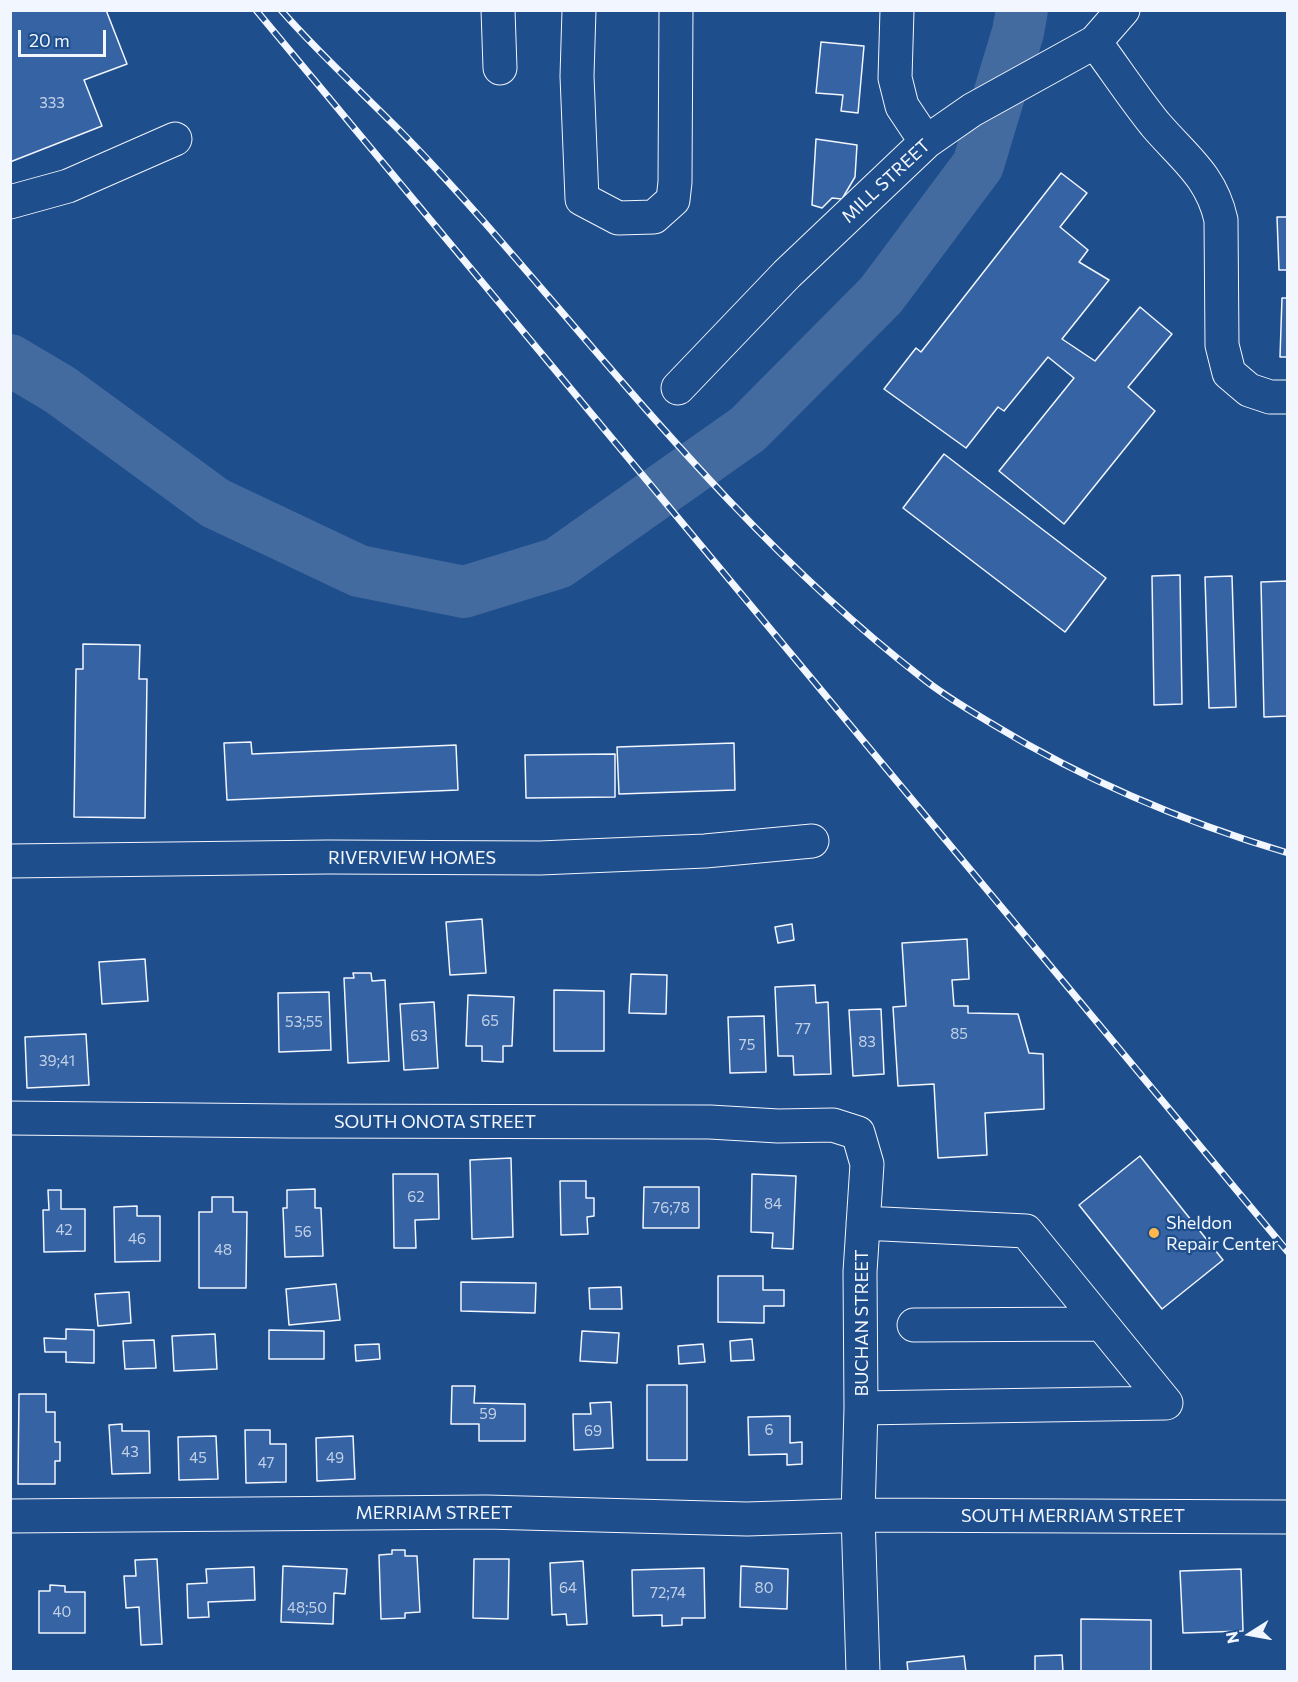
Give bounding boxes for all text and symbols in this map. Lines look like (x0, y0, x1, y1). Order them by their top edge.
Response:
scale bar (21, 18, 110, 56)
text: 20 m (29, 29, 70, 51)
house number: 333 (39, 94, 65, 112)
street label: MILL STREET (837, 135, 935, 227)
street label: RIVERVIEW HOMES (328, 847, 496, 869)
house number: 65 (481, 1012, 499, 1030)
house number: 53;55 (285, 1013, 323, 1031)
house number: 77 (795, 1020, 811, 1038)
house number: 85 (950, 1025, 968, 1043)
house number: 63 (410, 1027, 428, 1045)
house number: 83 (858, 1033, 876, 1051)
house number: 75 (739, 1036, 755, 1054)
house number: 39;41 (39, 1052, 75, 1070)
street label: SOUTH ONOTA STREET (334, 1111, 536, 1133)
house number: 62 (407, 1188, 425, 1206)
house number: 84 (764, 1195, 782, 1213)
house number: 76;78 (652, 1199, 690, 1217)
place label: Sheldon Repair Center (1166, 1212, 1278, 1254)
house number: 42 (55, 1221, 73, 1239)
house number: 56 (294, 1223, 312, 1241)
marker: Sheldon Repair Center (1147, 1226, 1161, 1240)
house number: 46 (128, 1230, 146, 1248)
house number: 48 (214, 1241, 232, 1259)
street label: BUCHAN STREET (851, 1250, 873, 1396)
house number: 59 (479, 1405, 497, 1423)
house number: 6 (764, 1421, 774, 1439)
house number: 69 (584, 1422, 602, 1440)
house number: 43 (121, 1443, 139, 1461)
house number: 45 (189, 1449, 207, 1467)
house number: 49 (326, 1449, 344, 1467)
house number: 47 (258, 1454, 274, 1472)
street label: MERRIAM STREET (355, 1502, 513, 1524)
street label: SOUTH MERRIAM STREET (961, 1505, 1185, 1527)
house number: 64 (559, 1579, 577, 1597)
house number: 80 (755, 1579, 773, 1597)
house number: 72;74 (650, 1584, 686, 1602)
house number: 48;50 (287, 1599, 327, 1617)
house number: 40 (53, 1603, 71, 1621)
north arrow (1220, 1604, 1280, 1664)
text: N (1221, 1630, 1242, 1645)

